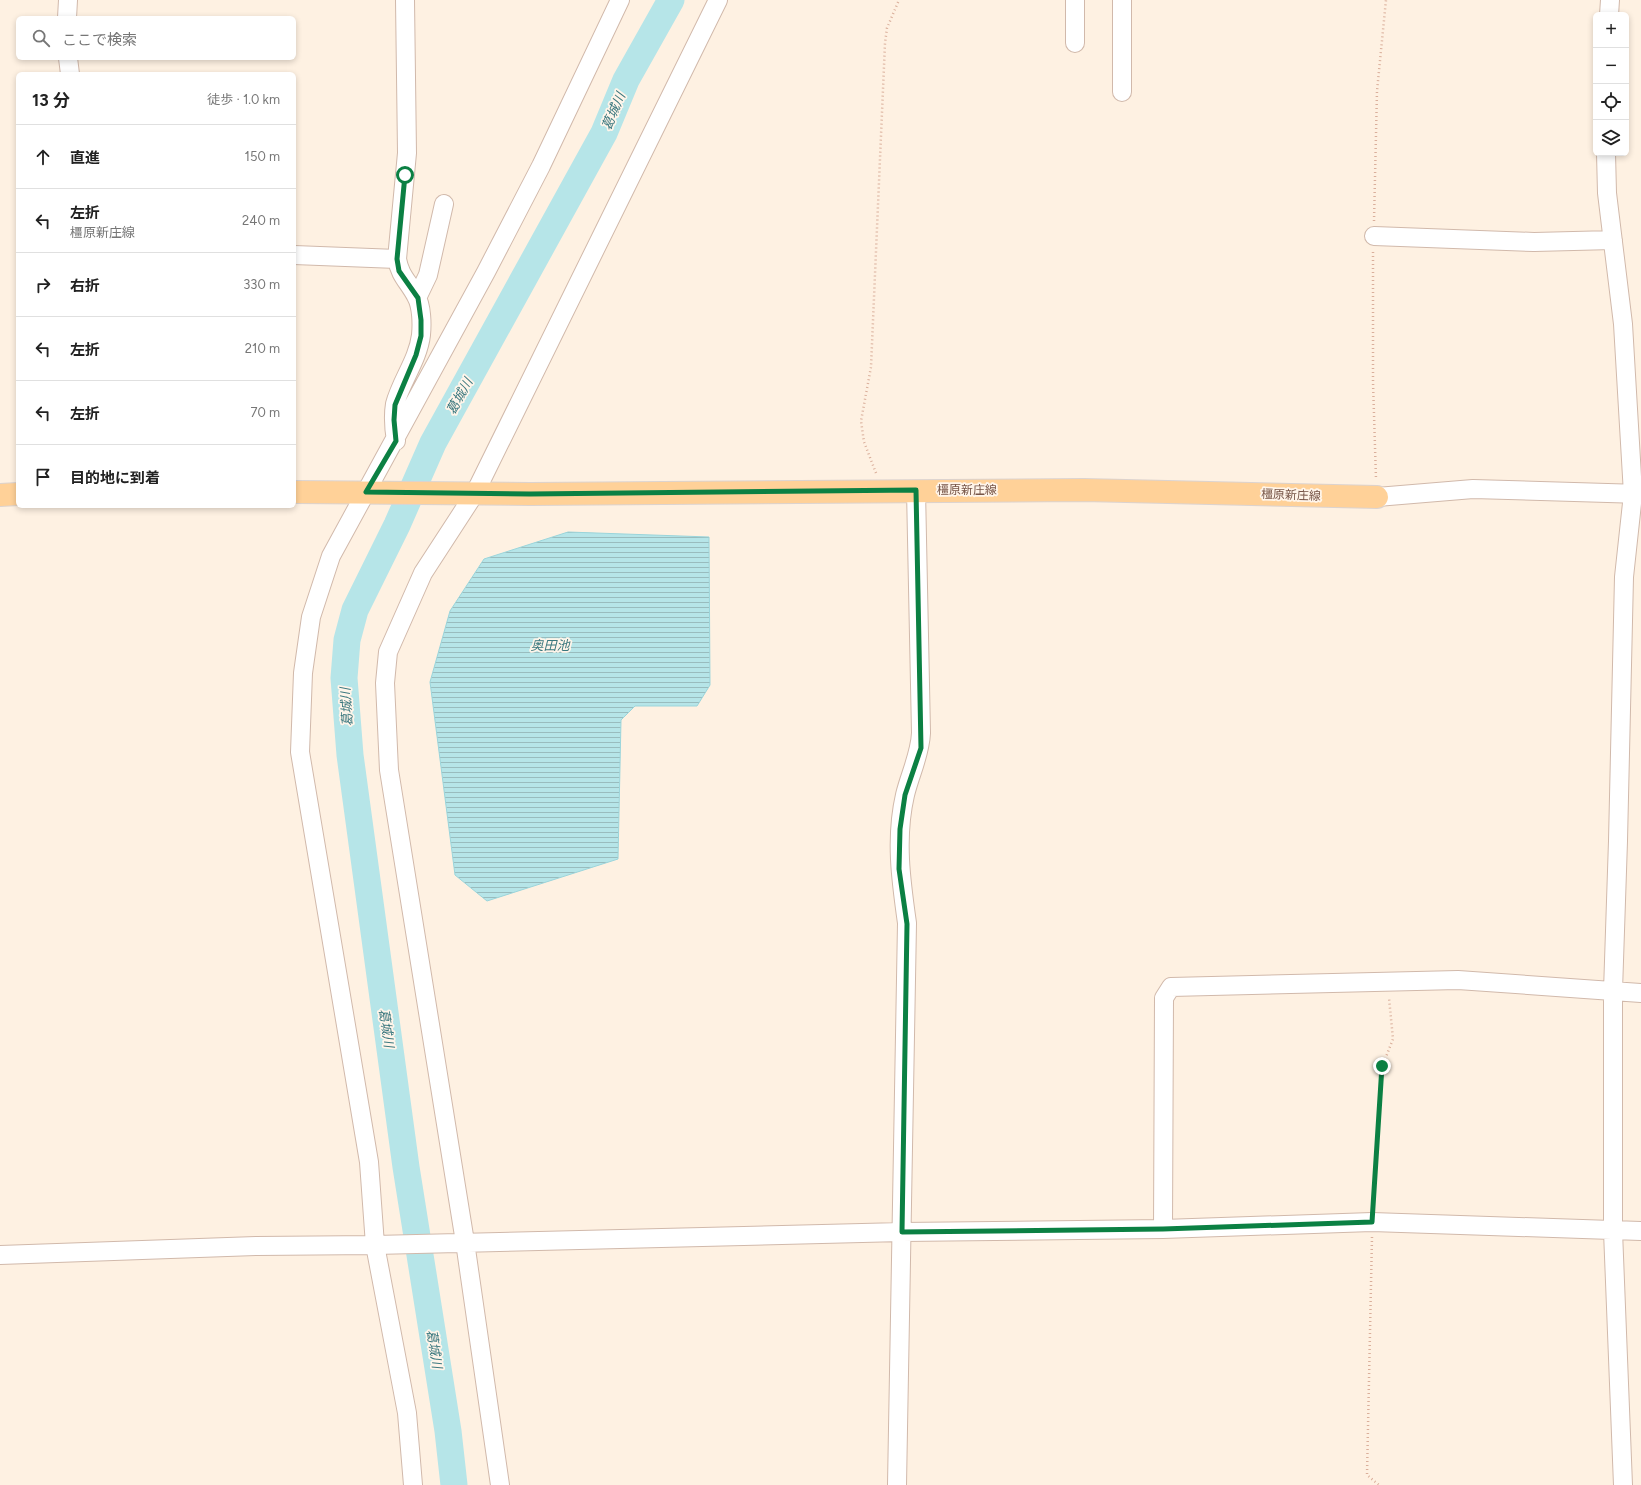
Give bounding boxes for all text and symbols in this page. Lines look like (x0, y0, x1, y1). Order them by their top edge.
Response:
map controls (1593, 12, 1629, 156)
button: + (1593, 12, 1629, 48)
search box (16, 16, 296, 60)
icon: search (30, 27, 52, 49)
text: ここで検索 (62, 31, 137, 49)
button: − (1593, 48, 1629, 84)
button: locate (1593, 84, 1629, 120)
water label: 葛城川 (599, 88, 629, 132)
text: 13 分 (32, 90, 70, 110)
text: 徒歩 · 1.0 km (207, 92, 280, 107)
button: layers (1593, 120, 1629, 156)
icon: ahead (32, 146, 54, 168)
text: 直進 (70, 149, 100, 167)
text: 150 m (245, 149, 280, 164)
route start (396, 166, 414, 184)
text: 左折 (70, 204, 100, 222)
icon: left (32, 210, 54, 232)
text: 240 m (242, 213, 280, 228)
text: 橿原新庄線 (70, 225, 135, 240)
icon: right (32, 274, 54, 296)
text: 右折 (70, 277, 100, 295)
text: 330 m (243, 277, 280, 292)
icon: left (32, 338, 54, 360)
text: 左折 (70, 341, 100, 359)
text: 210 m (245, 341, 280, 356)
water label: 葛城川 (443, 374, 476, 417)
icon: left (32, 402, 54, 424)
text: 左折 (70, 405, 100, 423)
text: 70 m (250, 405, 280, 420)
icon: arrive (32, 466, 54, 488)
text: 目的地に到着 (70, 469, 160, 487)
street label: 橿原新庄線 (937, 483, 997, 497)
street label: 橿原新庄線 (1261, 487, 1321, 503)
water label: 奥田池 (530, 638, 571, 653)
water label: 葛城川 (338, 685, 355, 727)
water label: 葛城川 (376, 1008, 397, 1050)
route end (1373, 1057, 1391, 1075)
water label: 葛城川 (424, 1329, 445, 1371)

